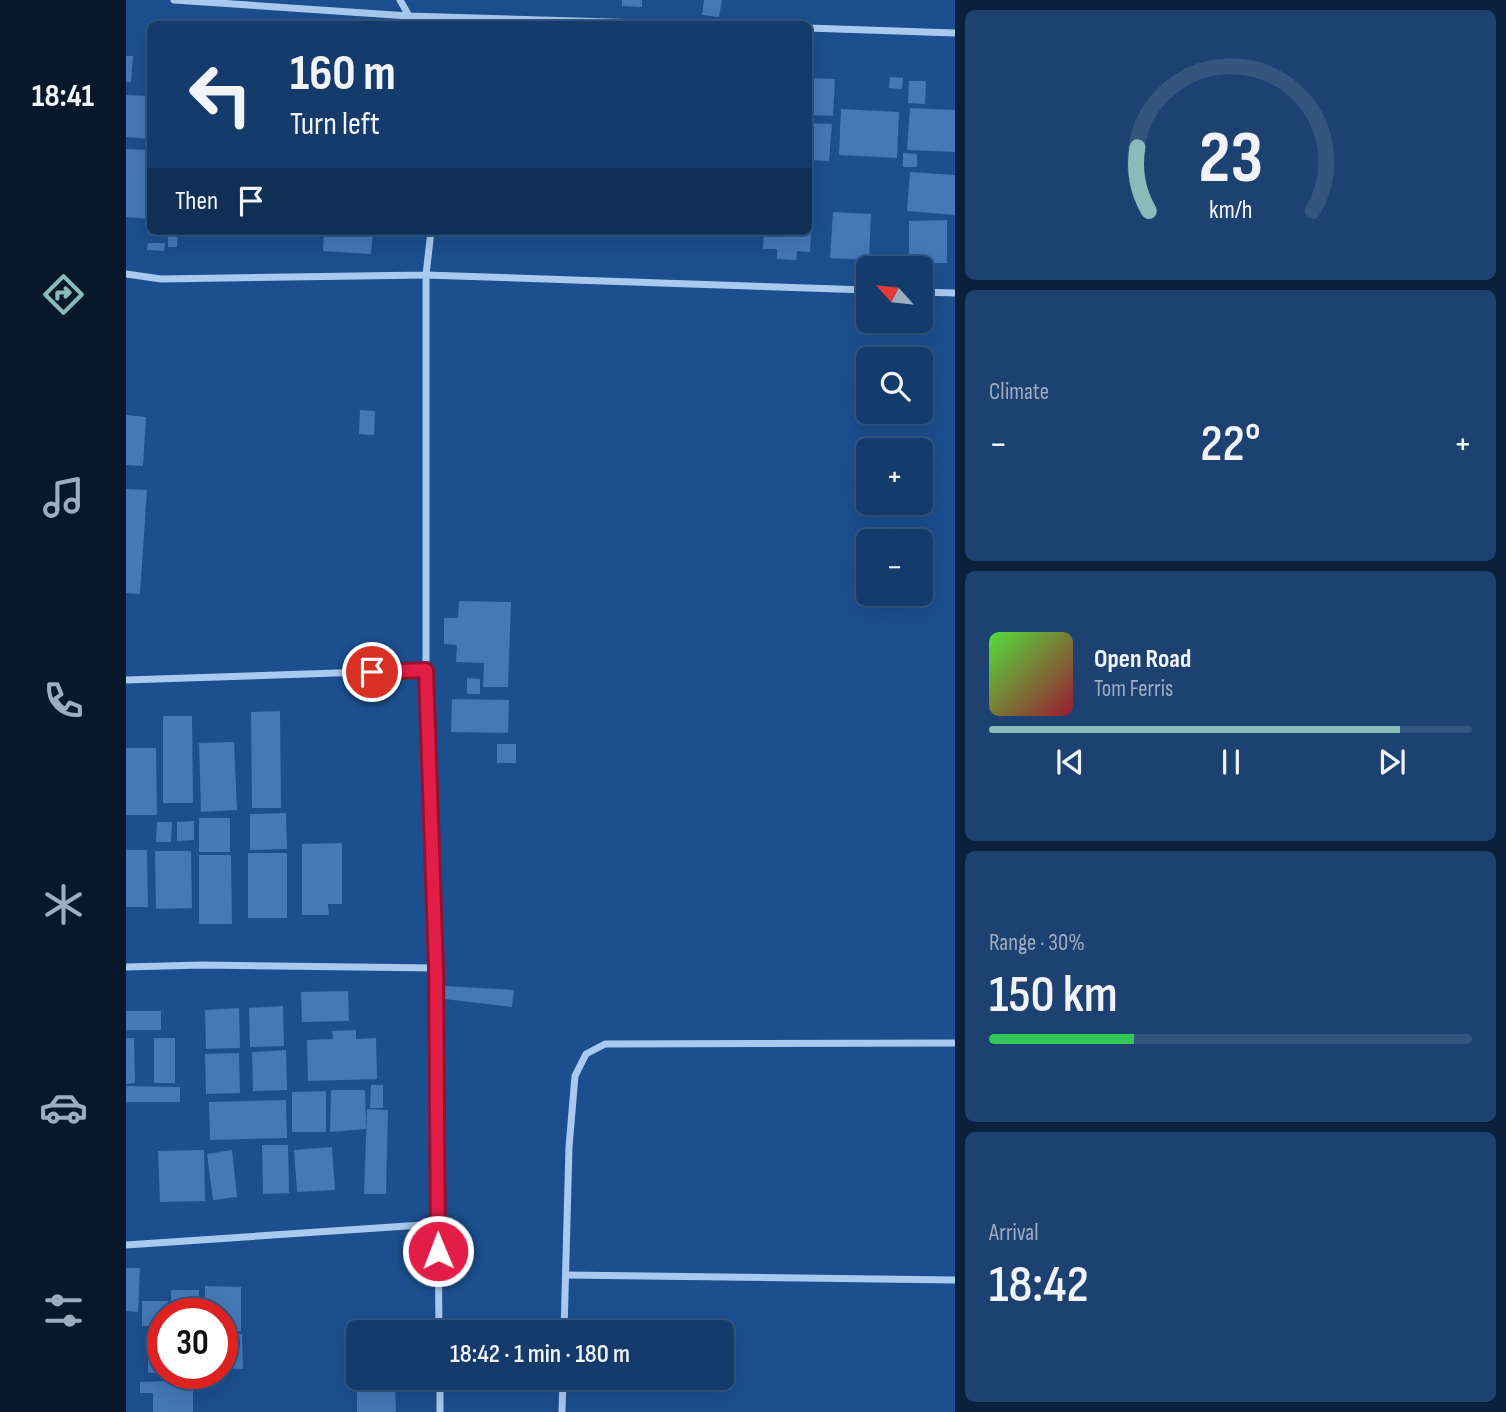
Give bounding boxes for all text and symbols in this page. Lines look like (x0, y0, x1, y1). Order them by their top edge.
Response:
text: 160 m (290, 45, 396, 104)
icon: left (175, 49, 266, 140)
text: 18:41 (32, 77, 94, 116)
text: Turn left (290, 105, 380, 144)
text: 23 (1198, 116, 1263, 204)
icon: arrive (232, 182, 270, 220)
text: Then (175, 186, 218, 217)
text: km/h (1209, 195, 1252, 226)
north arrow (856, 256, 933, 332)
map controls (856, 256, 933, 606)
icon: directions (39, 270, 88, 319)
button: search (856, 347, 933, 424)
text: Climate (989, 378, 1049, 406)
text: 22° (1200, 413, 1261, 476)
text: − (989, 422, 1008, 467)
text: + (1453, 422, 1472, 467)
button: + (856, 438, 933, 515)
icon: music (39, 473, 88, 522)
button: − (856, 529, 933, 606)
pin (342, 642, 402, 702)
text: Open Road (1094, 644, 1191, 675)
icon: arrive (353, 653, 391, 691)
text: Tom Ferris (1094, 675, 1173, 703)
icon: phone (39, 676, 88, 725)
icon: previous (1051, 743, 1089, 781)
icon: pause (1212, 743, 1250, 781)
icon: next (1373, 743, 1411, 781)
icon: climate (39, 880, 88, 929)
text: Range · 30% (989, 929, 1085, 957)
text: 150 km (989, 964, 1118, 1027)
icon: car (39, 1083, 88, 1132)
position arrow (401, 1214, 475, 1288)
text: Arrival (989, 1219, 1038, 1247)
text: 18:42 (989, 1254, 1089, 1317)
icon: filters (39, 1286, 88, 1335)
speed limit sign: 30 (147, 1298, 238, 1389)
text: 18:42 · 1 min · 180 m (450, 1339, 630, 1370)

